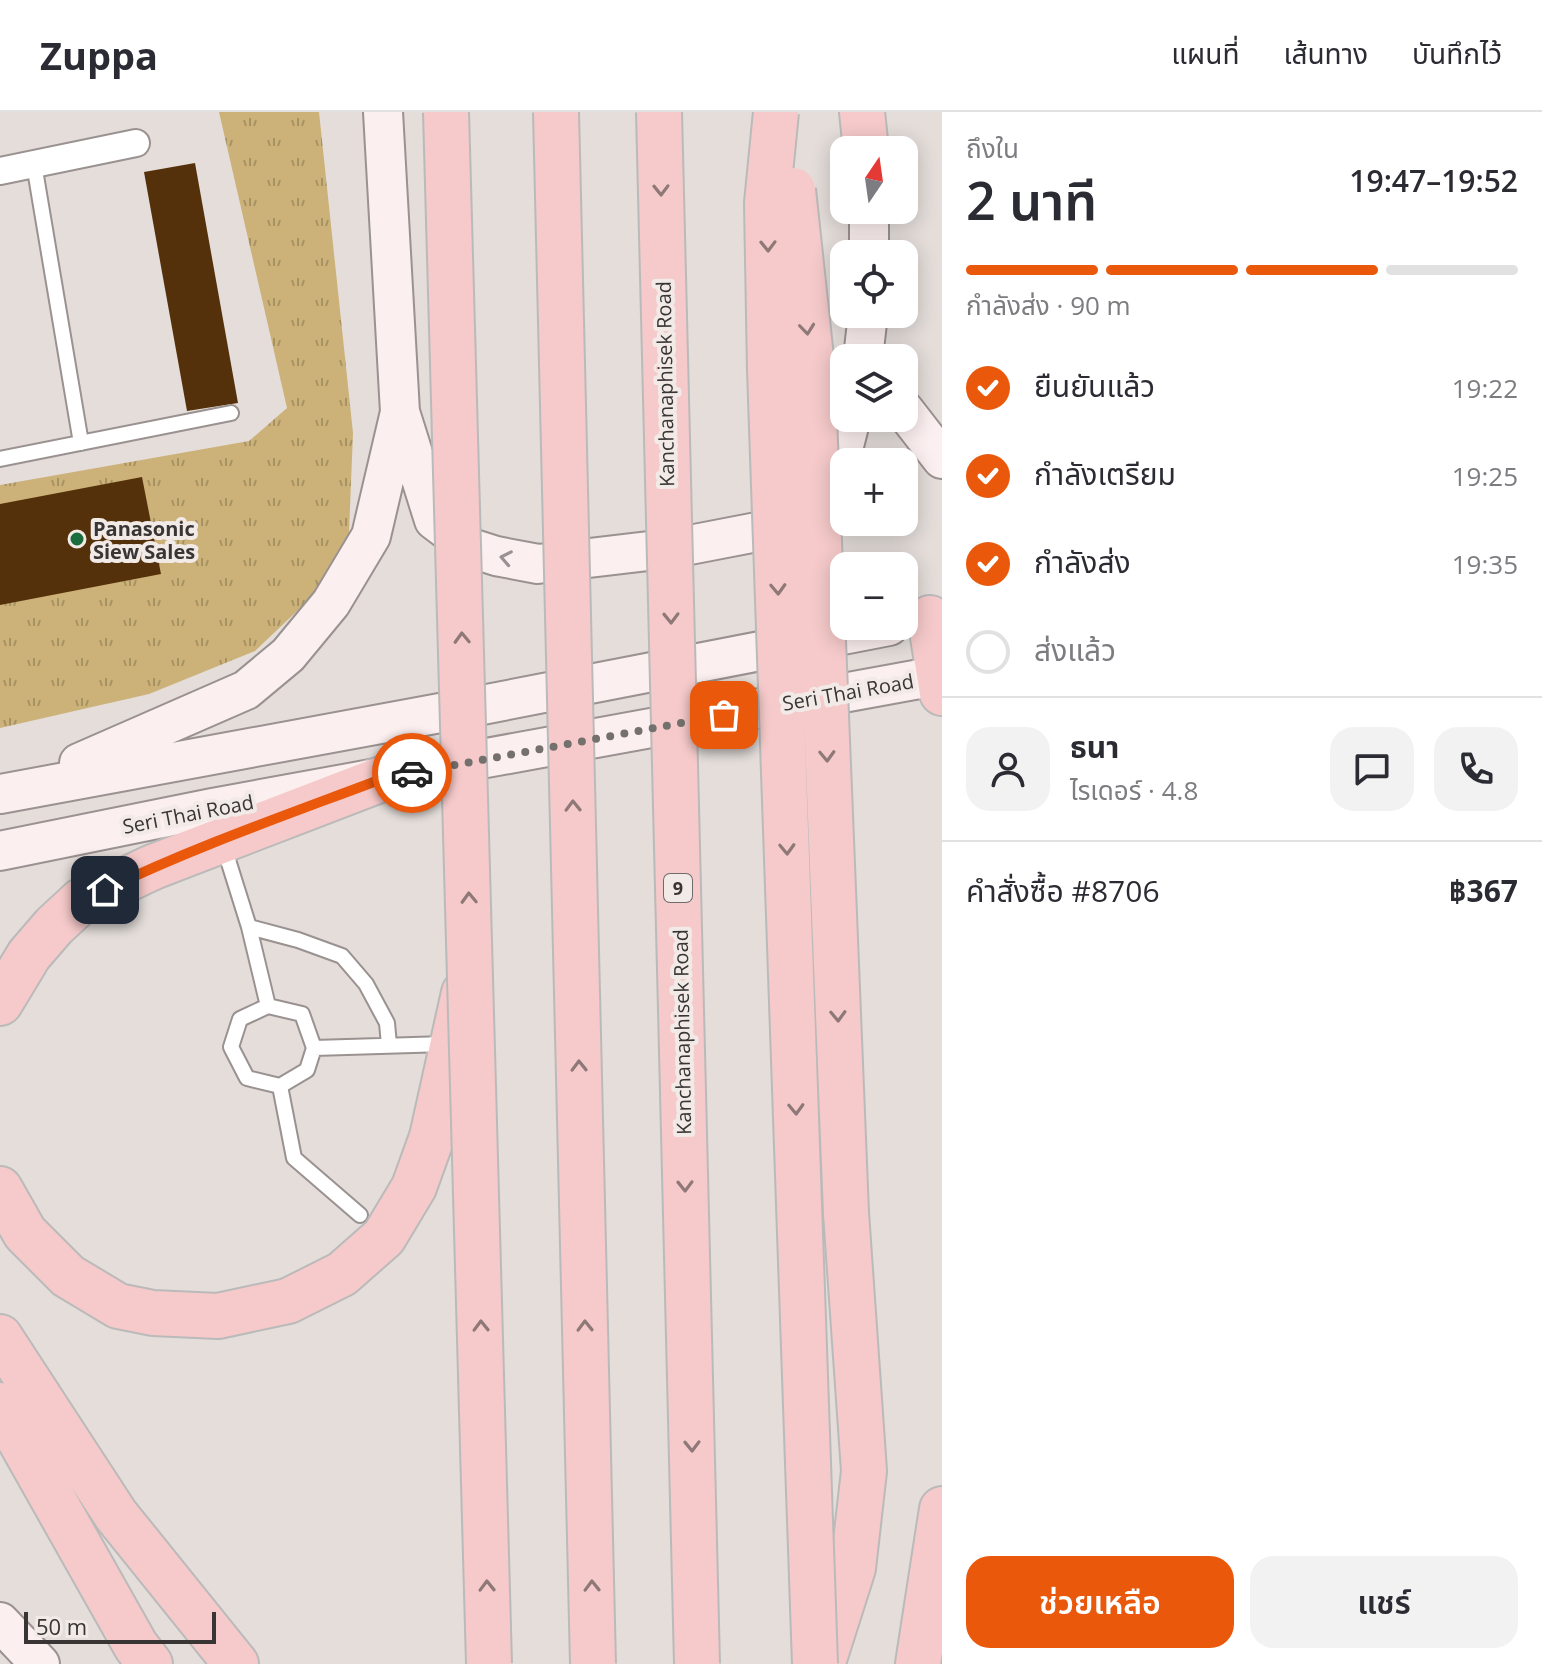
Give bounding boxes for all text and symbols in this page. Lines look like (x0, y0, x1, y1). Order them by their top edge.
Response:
text: Zuppa (40, 29, 158, 81)
text: แผนที่ (1171, 34, 1239, 72)
text: เส้นทาง (1283, 34, 1368, 72)
text: บันทึกไว้ (1412, 34, 1502, 72)
text: ถึงใน (966, 130, 1019, 166)
north arrow (830, 136, 918, 224)
map controls (830, 136, 918, 640)
text: 19:47–19:52 (1349, 160, 1518, 201)
text: 2 นาที (966, 164, 1097, 235)
one-way arrow (652, 184, 669, 197)
one-way arrow (759, 240, 777, 253)
button: locate (830, 240, 918, 328)
street label: Kanchanaphisek Road (650, 281, 680, 487)
text: กำลังส่ง · 90 m (966, 287, 1131, 323)
one-way arrow (799, 323, 816, 336)
button: layers (830, 344, 918, 432)
text: ยืนยันแล้ว (1034, 365, 1155, 406)
icon: check (966, 366, 1010, 410)
text: 19:22 (1452, 370, 1518, 406)
button: + (830, 448, 918, 536)
text: กำลังเตรียม (1034, 453, 1176, 494)
icon: check (966, 454, 1010, 498)
text: 19:25 (1452, 458, 1518, 494)
place label: Panasonic Siew Sales (93, 515, 195, 565)
marker: Panasonic Siew Sales (68, 530, 86, 548)
text: กำลังส่ง (1034, 541, 1131, 582)
icon: check (966, 542, 1010, 586)
text: 19:35 (1452, 546, 1518, 582)
one-way arrow (499, 550, 513, 567)
button: − (830, 552, 918, 640)
one-way arrow (769, 583, 786, 596)
one-way arrow (663, 612, 680, 625)
text: ส่งแล้ว (1034, 629, 1116, 670)
one-way arrow (453, 631, 470, 644)
street label: Seri Thai Road (780, 667, 916, 717)
pin (690, 681, 758, 749)
icon: bag (702, 693, 746, 737)
text: ธนา (1070, 726, 1119, 767)
button: person (966, 727, 1050, 811)
button: chat (1330, 727, 1414, 811)
button: phone (1434, 727, 1518, 811)
courier (372, 733, 452, 813)
one-way arrow (819, 750, 836, 763)
icon: car (390, 751, 434, 795)
text: ไรเดอร์ · 4.8 (1070, 772, 1198, 808)
street label: Seri Thai Road (120, 788, 256, 840)
one-way arrow (564, 799, 581, 812)
one-way arrow (778, 843, 795, 856)
pin (71, 856, 139, 924)
icon: home (83, 868, 127, 912)
text: คำสั่งซื้อ #8706 (966, 870, 1160, 911)
text: ฿367 (1449, 870, 1518, 911)
road number: 9 (664, 874, 692, 902)
one-way arrow (461, 891, 478, 904)
street label: Kanchanaphisek Road (667, 929, 697, 1135)
one-way arrow (829, 1010, 846, 1023)
one-way arrow (570, 1059, 588, 1072)
one-way arrow (787, 1103, 804, 1116)
one-way arrow (677, 1180, 694, 1193)
one-way arrow (472, 1319, 489, 1332)
one-way arrow (577, 1319, 594, 1332)
one-way arrow (683, 1440, 700, 1453)
button: ช่วยเหลือ (966, 1556, 1234, 1648)
button: แชร์ (1250, 1556, 1518, 1648)
one-way arrow (479, 1579, 496, 1592)
one-way arrow (583, 1579, 600, 1592)
scale bar (24, 1608, 216, 1644)
text: 50 m (36, 1611, 87, 1641)

